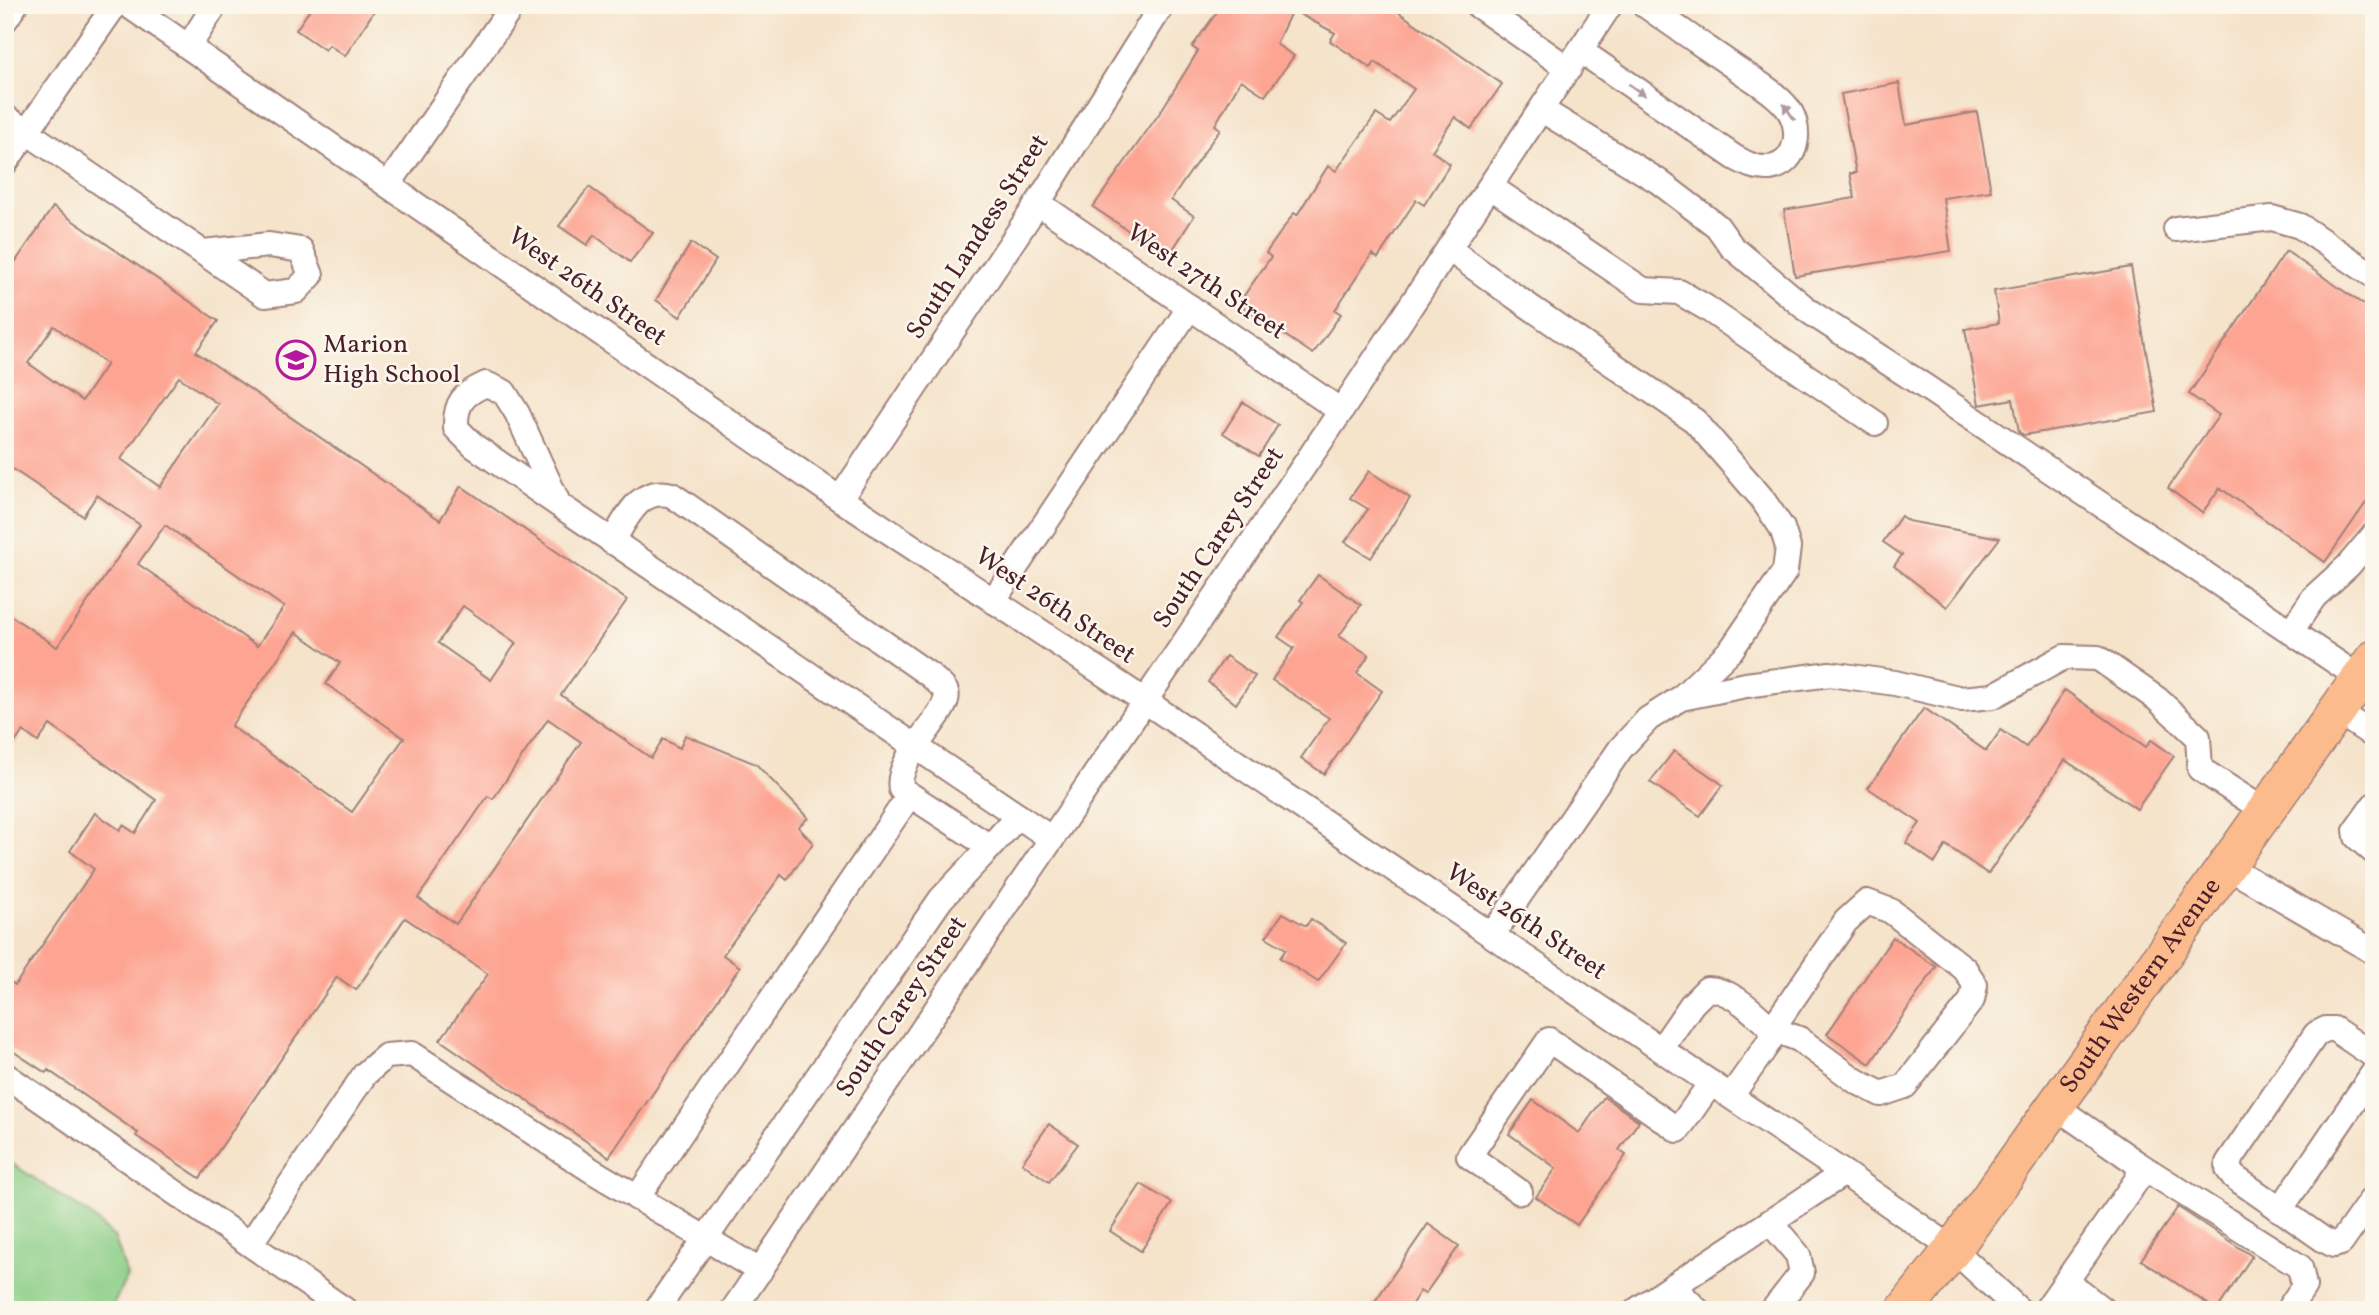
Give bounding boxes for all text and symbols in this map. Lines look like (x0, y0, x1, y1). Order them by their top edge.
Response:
one-way arrow (1628, 83, 1646, 97)
one-way arrow (1782, 103, 1796, 121)
street label: South Landess Street (898, 127, 1058, 347)
street label: West 27th Street (1119, 215, 1293, 349)
street label: West 26th Street (500, 219, 674, 355)
place label: Marion High School (323, 327, 460, 393)
school or university icon: Marion High School (275, 339, 317, 381)
street label: South Carey Street (1145, 440, 1293, 636)
street label: West 26th Street (967, 539, 1143, 673)
street label: West 26th Street (1438, 855, 1614, 989)
street label: South Western Avenue (2051, 871, 2230, 1101)
street label: South Carey Street (828, 909, 976, 1105)

